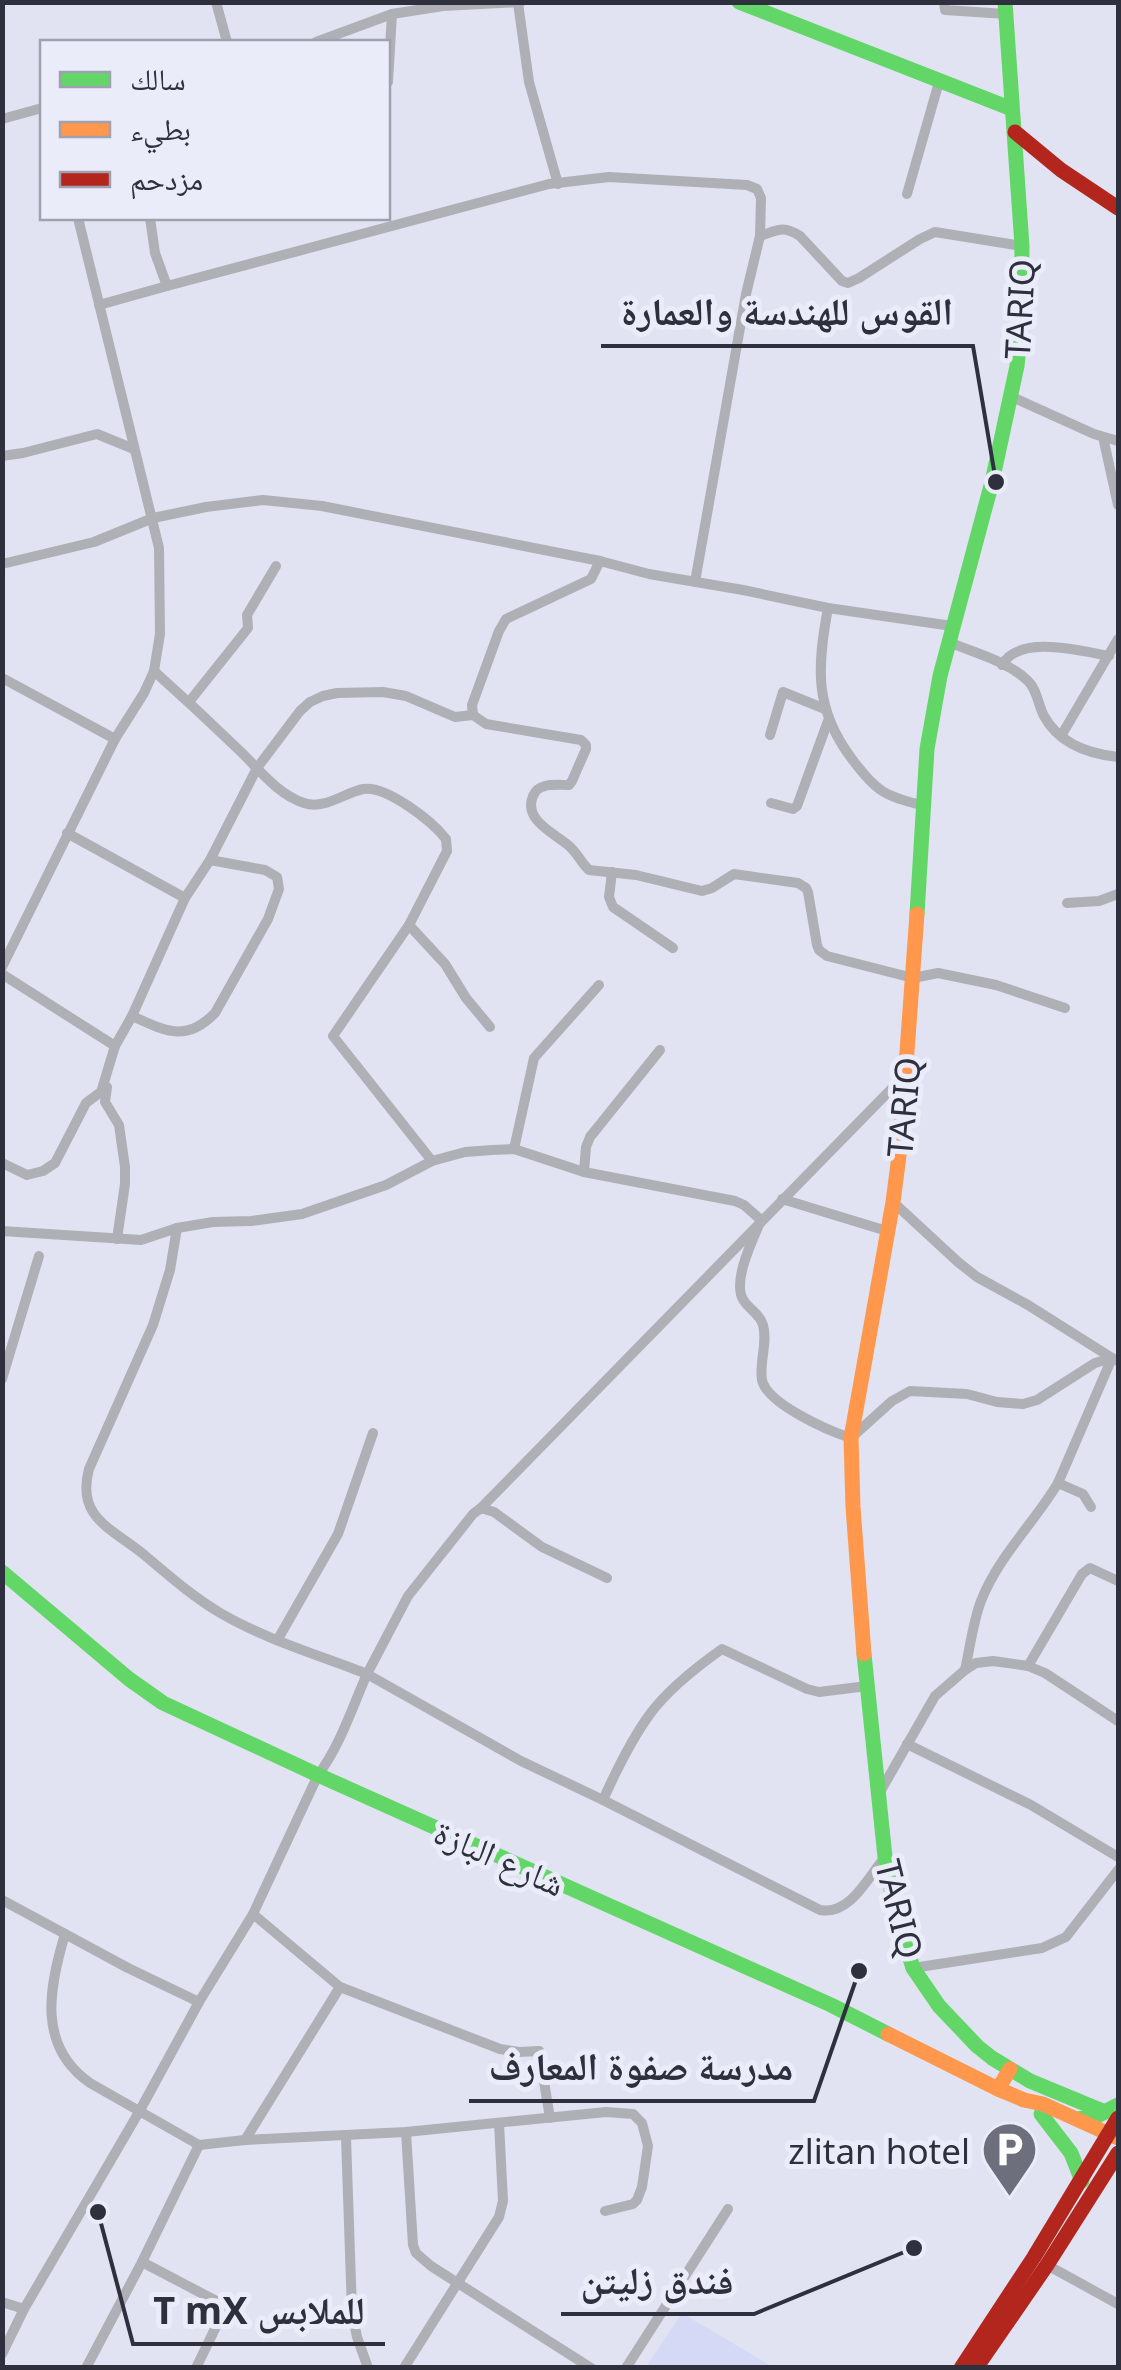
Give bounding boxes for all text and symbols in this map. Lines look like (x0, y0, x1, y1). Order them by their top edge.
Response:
legend (40, 40, 390, 220)
text: سالك (130, 58, 186, 99)
text: بطيء (130, 108, 191, 154)
text: مزدحم (130, 158, 203, 200)
street label: TARIQ (993, 258, 1045, 360)
callout: القوس للهندسة والعمارة (601, 278, 973, 346)
text: القوس للهندسة والعمارة (621, 284, 953, 336)
street label: TARIQ (875, 1055, 931, 1159)
street label: شارع البازة (427, 1807, 573, 1907)
street label: TARIQ (865, 1855, 935, 1963)
callout: مدرسة صفوة المعارف (469, 2033, 814, 2101)
text: مدرسة صفوة المعارف (489, 2039, 793, 2091)
parking icon: zlitan hotel (979, 2120, 1039, 2199)
place label: zlitan hotel (788, 2127, 970, 2174)
callout: فندق زليتن (561, 2246, 754, 2314)
text: فندق زليتن (580, 2253, 734, 2305)
callout: T mX للملابس (133, 2276, 385, 2344)
text: T mX للملابس (153, 2283, 365, 2335)

